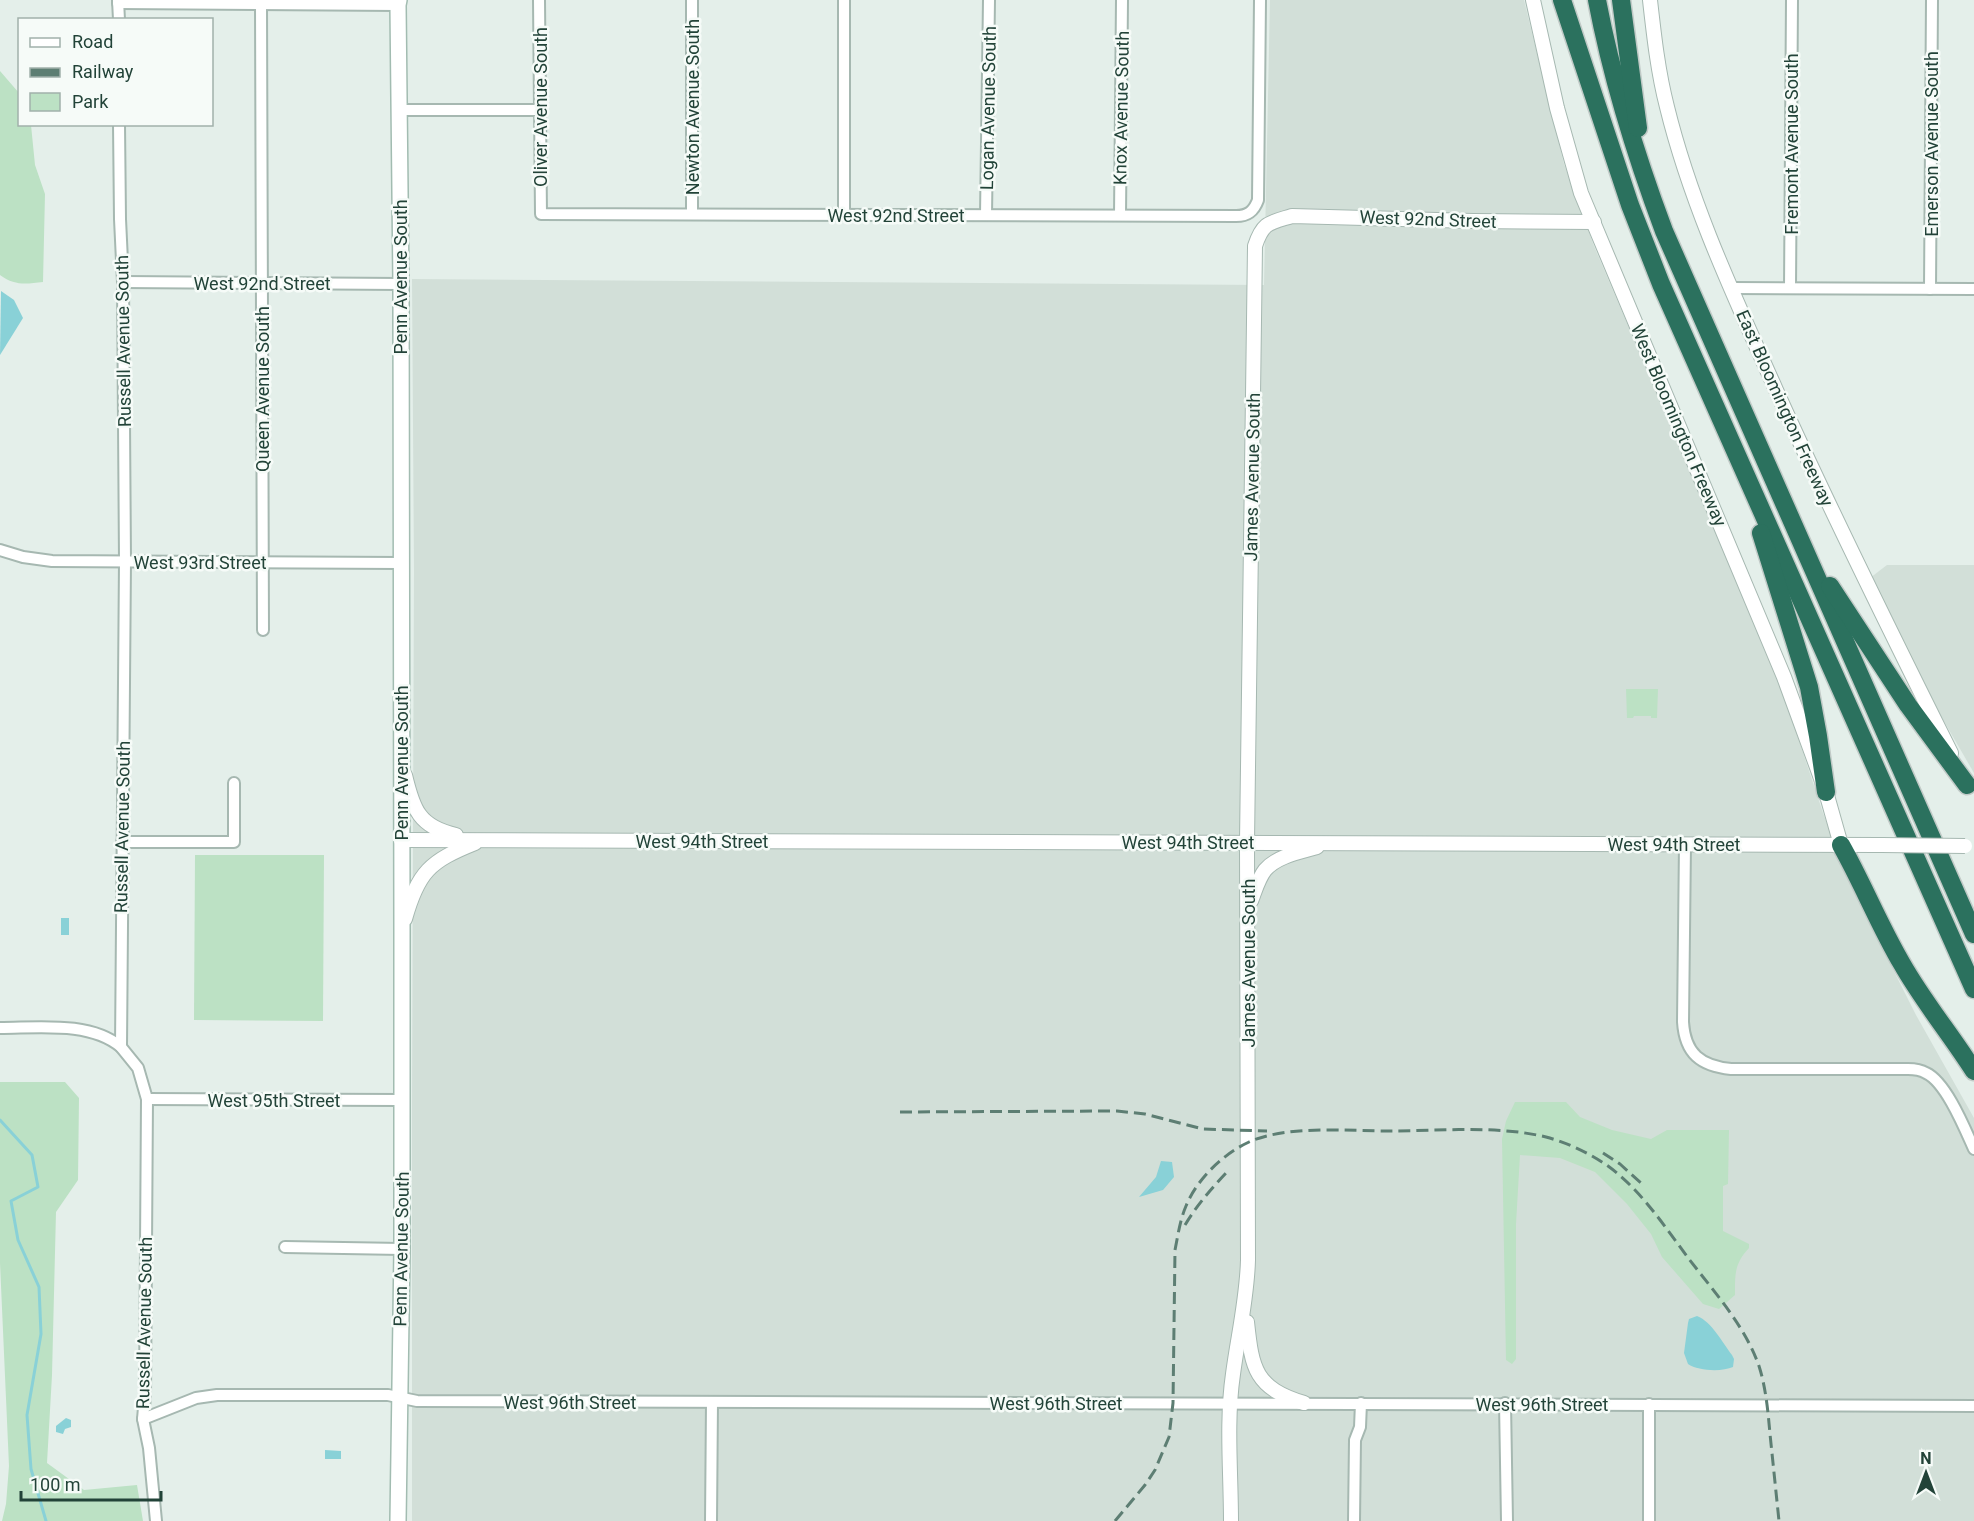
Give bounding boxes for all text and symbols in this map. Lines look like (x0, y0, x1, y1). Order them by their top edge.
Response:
legend (18, 18, 213, 126)
street label: Newton Avenue South (682, 19, 703, 195)
street label: Logan Avenue South (976, 26, 1000, 190)
street label: Oliver Avenue South (530, 27, 551, 187)
text: Road (72, 31, 113, 52)
street label: Knox Avenue South (1109, 31, 1133, 185)
street label: Emerson Avenue South (1921, 51, 1942, 237)
street label: Fremont Avenue South (1781, 53, 1802, 235)
text: Railway (72, 61, 134, 82)
text: Park (72, 91, 109, 112)
street label: Penn Avenue South (390, 199, 411, 355)
street label: West 92nd Street (827, 205, 965, 226)
street label: West 92nd Street (1359, 206, 1497, 232)
street label: Russell Avenue South (111, 255, 135, 427)
street label: West 92nd Street (193, 273, 331, 294)
street label: Queen Avenue South (252, 306, 273, 472)
street label: East Bloomington Freeway (1732, 307, 1838, 510)
street label: West Bloomington Freeway (1627, 321, 1731, 530)
street label: James Avenue South (1240, 392, 1264, 562)
street label: West 93rd Street (133, 552, 267, 573)
street label: Penn Avenue South (391, 685, 412, 841)
street label: Russell Avenue South (110, 741, 134, 913)
street label: West 94th Street (636, 831, 769, 852)
street label: West 94th Street (1122, 832, 1255, 853)
street label: West 94th Street (1608, 834, 1741, 855)
street label: James Avenue South (1238, 879, 1259, 1047)
street label: West 95th Street (208, 1090, 341, 1111)
street label: Penn Avenue South (389, 1171, 413, 1327)
street label: Russell Avenue South (132, 1237, 156, 1409)
street label: West 96th Street (504, 1392, 637, 1413)
street label: West 96th Street (990, 1393, 1123, 1414)
street label: West 96th Street (1476, 1394, 1609, 1415)
north arrow (1896, 1443, 1956, 1503)
text: N (1920, 1449, 1932, 1468)
scale bar (21, 1464, 160, 1502)
text: 100 m (30, 1474, 81, 1495)

